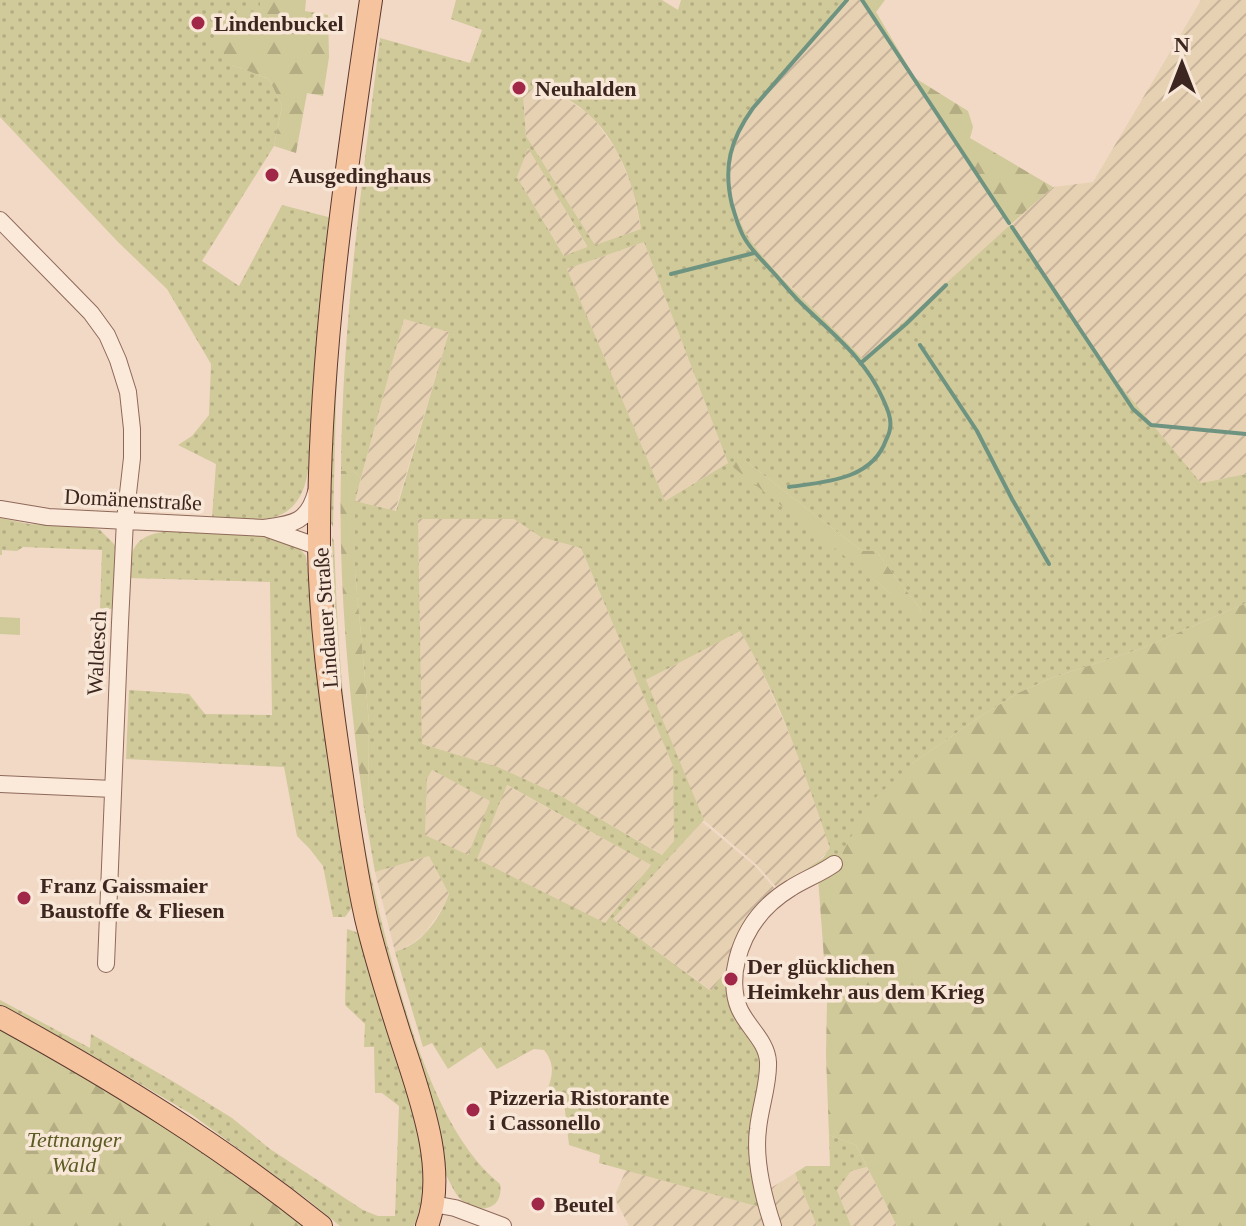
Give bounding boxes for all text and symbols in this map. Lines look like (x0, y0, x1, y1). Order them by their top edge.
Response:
place label: Lindenbuckel (214, 11, 344, 36)
marker: Lindenbuckel (189, 14, 207, 32)
north arrow (1142, 24, 1222, 104)
text: N (1174, 32, 1190, 57)
place label: Neuhalden (535, 76, 636, 101)
marker: Neuhalden (510, 79, 528, 97)
place label: Ausgedinghaus (288, 163, 432, 188)
marker: Ausgedinghaus (263, 166, 281, 184)
street label: Domänenstraße (63, 483, 203, 516)
street label: Lindauer Straße (308, 547, 343, 689)
street label: Waldesch (82, 610, 111, 696)
place label: Franz Gaissmaier Baustoffe & Fliesen (40, 873, 225, 923)
marker: Franz Gaissmaier Baustoffe & Fliesen (15, 889, 33, 907)
place label: Der glücklichen Heimkehr aus dem Krieg (747, 954, 984, 1004)
marker: Der glücklichen Heimkehr aus dem Krieg (722, 970, 740, 988)
place label: Pizzeria Ristorante i Cassonello (489, 1085, 669, 1135)
marker: Pizzeria Ristorante i Cassonello (464, 1101, 482, 1119)
park label: Tettnanger Wald (27, 1127, 122, 1177)
place label: Beutel (554, 1192, 614, 1217)
marker: Beutel (529, 1195, 547, 1213)

